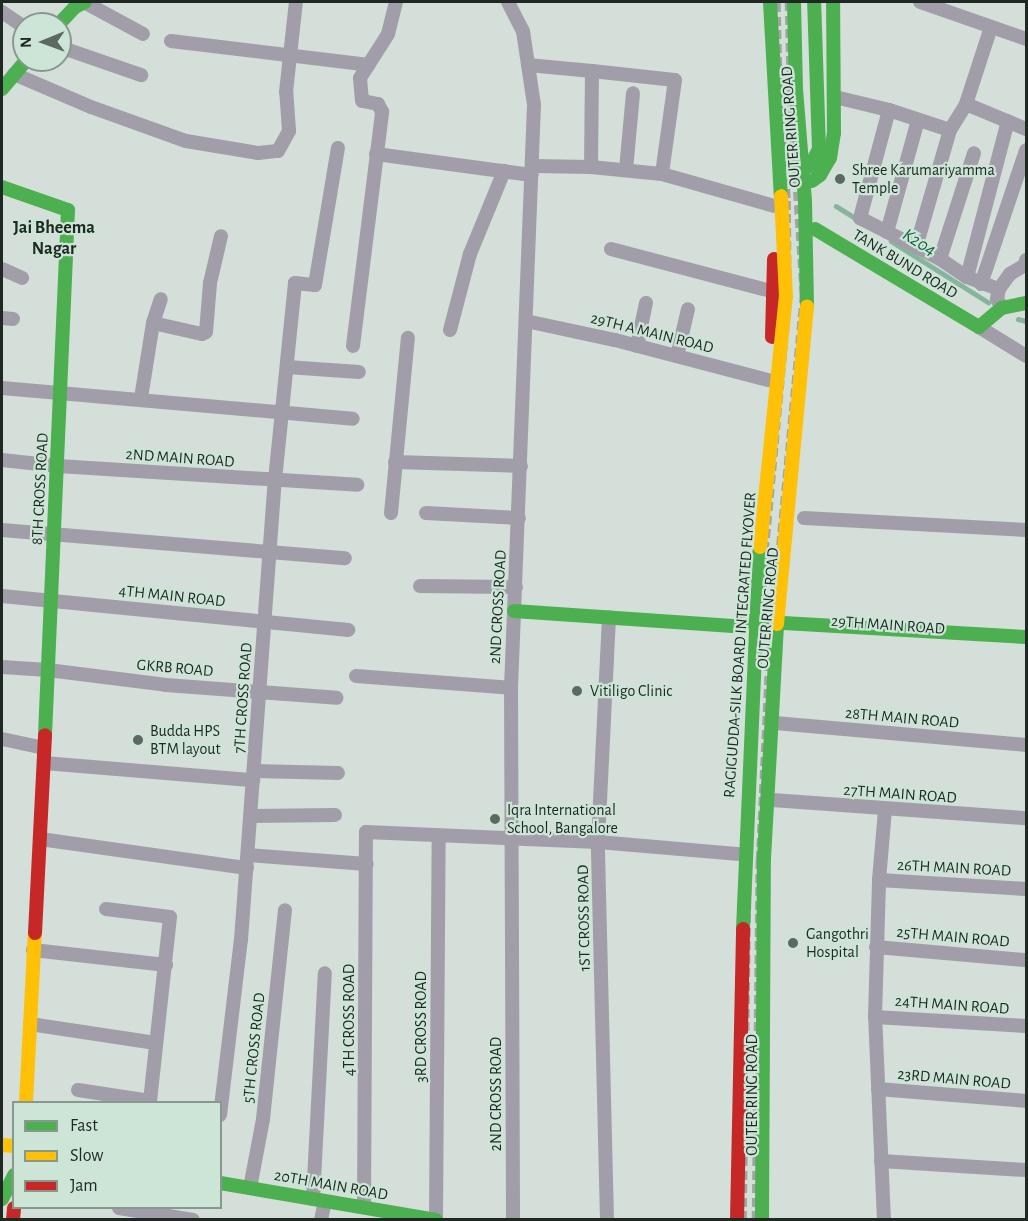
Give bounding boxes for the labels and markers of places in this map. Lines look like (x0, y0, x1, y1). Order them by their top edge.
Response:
place label: Shree Karumariyamma Temple (852, 160, 995, 198)
marker: Shree Karumariyamma Temple (833, 172, 847, 186)
place label: Vitiligo Clinic (590, 681, 672, 701)
marker: Vitiligo Clinic (568, 682, 586, 700)
place label: Budda HPS BTM layout (150, 721, 221, 759)
marker: Budda HPS BTM layout (131, 733, 145, 747)
place label: Iqra International School, Bangalore (507, 800, 618, 838)
marker: Iqra International School, Bangalore (488, 812, 502, 826)
place label: Gangothri Hospital (806, 924, 869, 962)
marker: Gangothri Hospital (784, 934, 802, 952)

